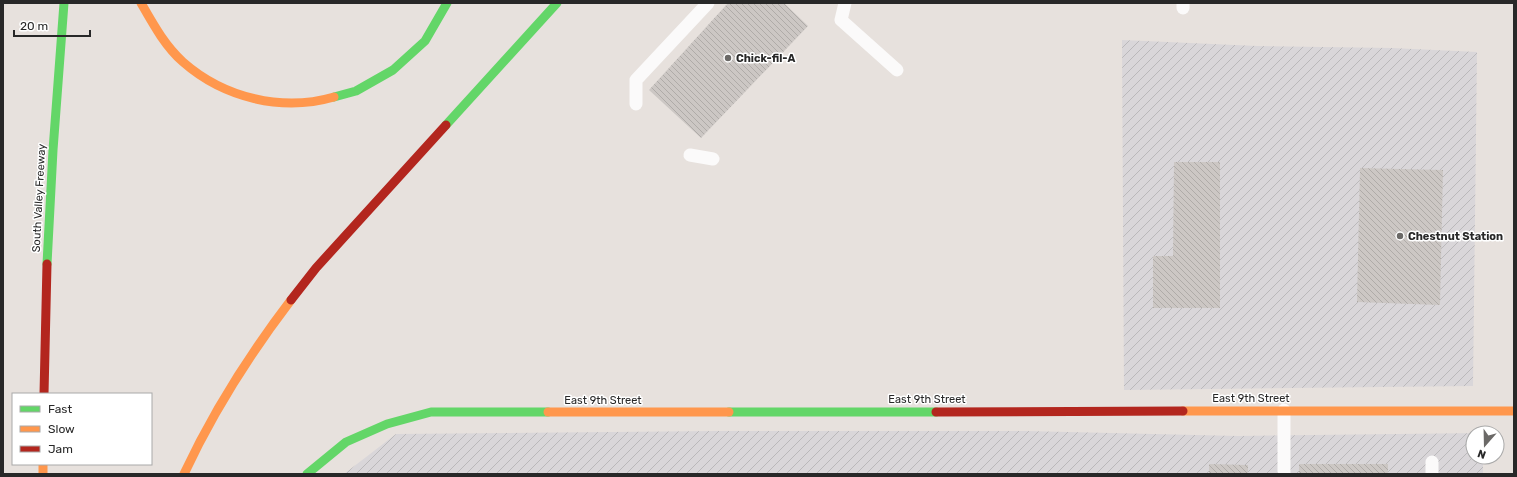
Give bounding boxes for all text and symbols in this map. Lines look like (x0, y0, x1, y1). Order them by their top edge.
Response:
scale bar (14, 12, 90, 38)
text: 20 m (20, 19, 48, 33)
place label: Chick-fil-A (736, 52, 795, 65)
marker: Chick-fil-A (723, 53, 733, 63)
street label: South Valley Freeway (30, 143, 48, 253)
place label: Chestnut Station (1408, 230, 1503, 243)
marker: Chestnut Station (1395, 231, 1405, 241)
street label: East 9th Street (1212, 392, 1290, 405)
legend (12, 393, 152, 465)
street label: East 9th Street (888, 393, 966, 406)
street label: East 9th Street (564, 394, 642, 407)
text: Fast (48, 402, 72, 416)
text: Slow (48, 422, 75, 436)
north arrow (1465, 425, 1505, 465)
text: Jam (48, 442, 73, 456)
text: N (1476, 446, 1488, 461)

